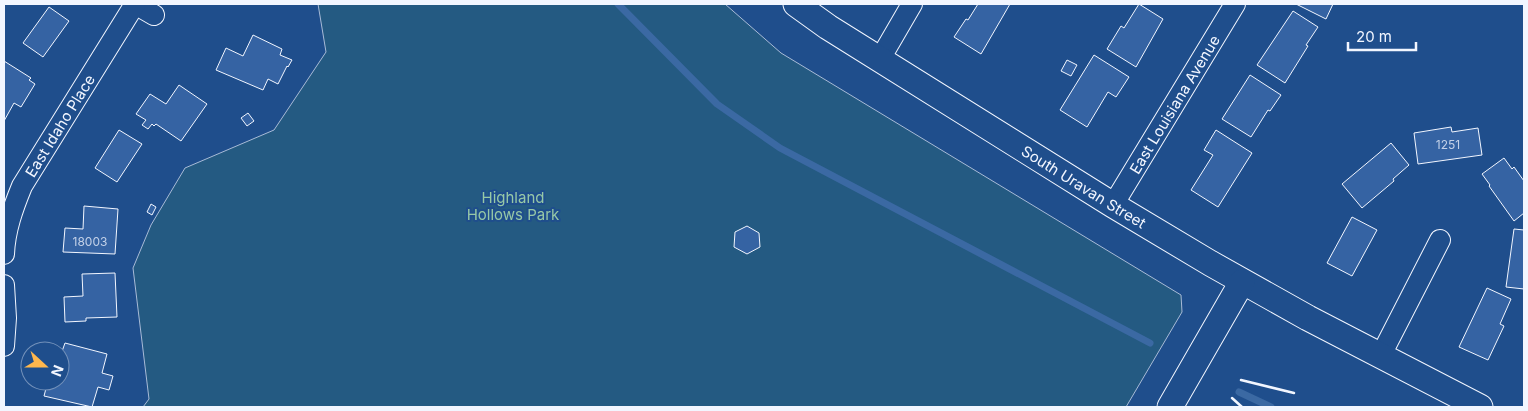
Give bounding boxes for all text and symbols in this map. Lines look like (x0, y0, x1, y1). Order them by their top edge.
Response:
scale bar (1348, 20, 1416, 52)
text: 20 m (1356, 27, 1392, 46)
street label: East Louisiana Avenue (1125, 31, 1224, 177)
street label: East Idaho Place (21, 71, 99, 180)
house number: 1251 (1436, 137, 1460, 152)
street label: South Uravan Street (1018, 141, 1150, 232)
park label: Highland Hollows Park (467, 188, 560, 224)
house number: 18003 (73, 234, 107, 249)
north arrow (20, 341, 70, 391)
text: N (48, 363, 67, 379)

